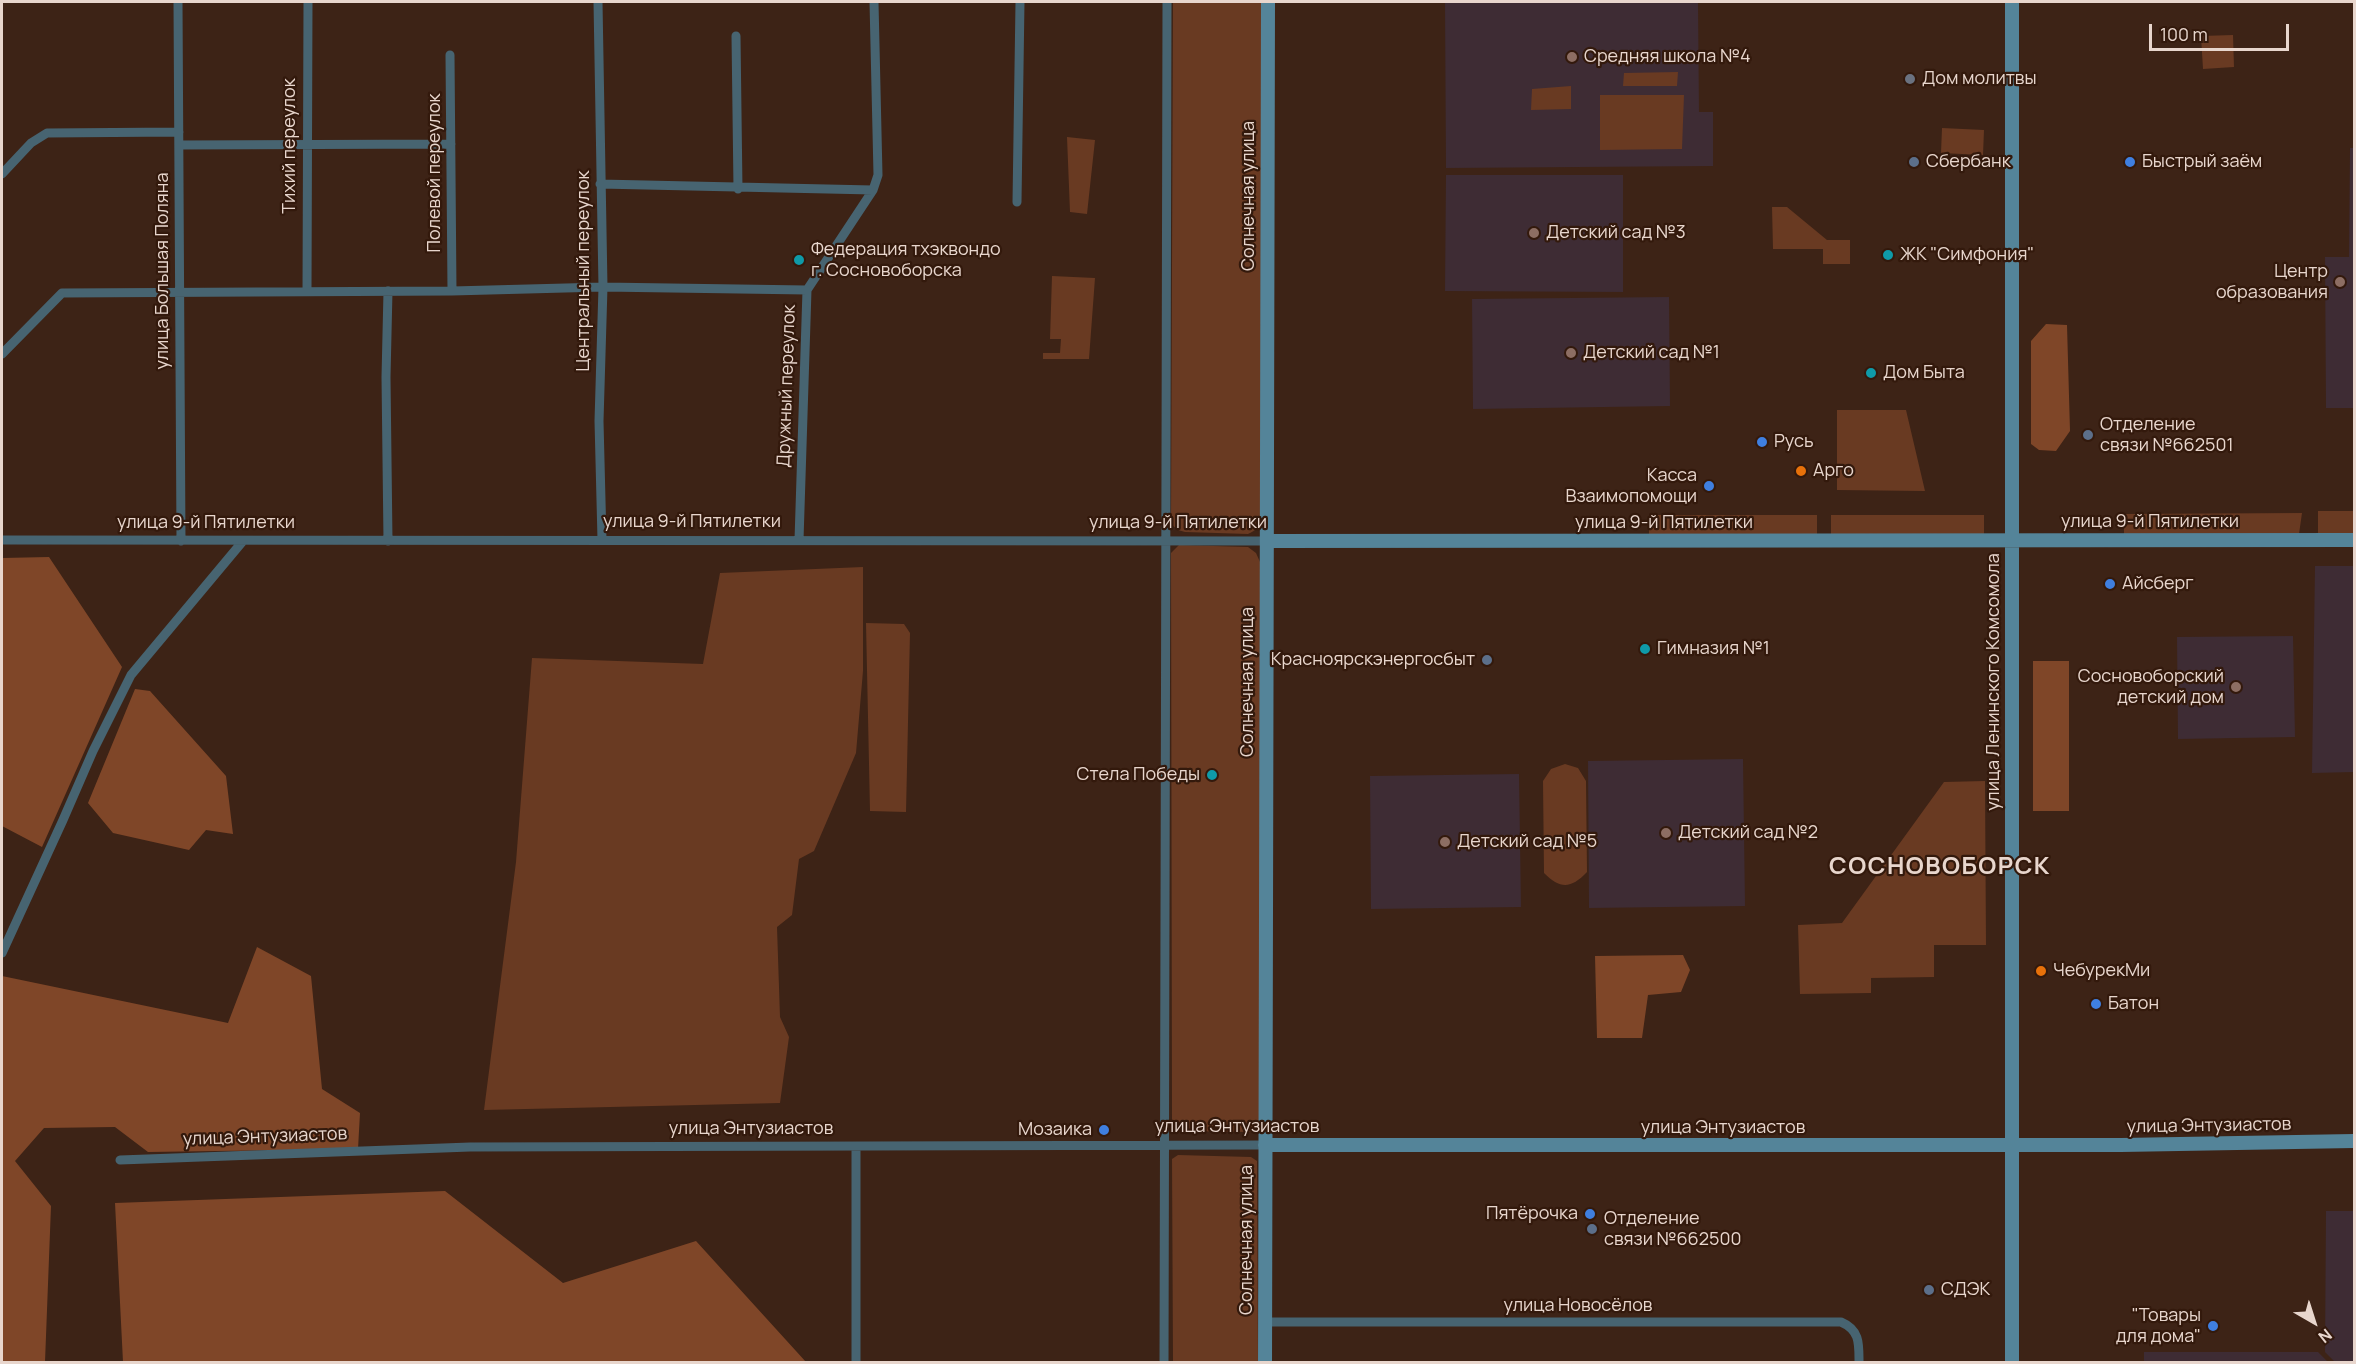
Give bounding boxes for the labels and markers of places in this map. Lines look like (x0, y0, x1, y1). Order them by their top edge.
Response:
place label: Средняя школа №4 (1584, 46, 1750, 68)
marker: Средняя школа №4 (1565, 50, 1579, 64)
place label: Дом молитвы (1922, 68, 2036, 90)
marker: Дом молитвы (1903, 72, 1917, 86)
place label: Сбербанк (1926, 151, 2011, 173)
place label: Быстрый заём (2142, 151, 2262, 173)
marker: Сбербанк (1907, 155, 1921, 169)
marker: Быстрый заём (2123, 155, 2137, 169)
place label: Детский сад №3 (1546, 222, 1686, 244)
marker: Детский сад №3 (1527, 226, 1541, 240)
place label: Федерация тхэквондо г. Сосновоборска (811, 239, 1001, 282)
place label: ЖК "Симфония" (1900, 244, 2034, 266)
marker: ЖК "Симфония" (1881, 248, 1895, 262)
marker: Федерация тхэквондо г. Сосновоборска (792, 253, 806, 267)
place label: Центр образования (2216, 261, 2328, 304)
marker: Центр образования (2333, 275, 2347, 289)
place label: Детский сад №1 (1583, 342, 1720, 364)
marker: Детский сад №1 (1564, 346, 1578, 360)
place label: Дом Быта (1883, 362, 1965, 384)
marker: Дом Быта (1864, 366, 1878, 380)
place label: Отделение связи №662501 (2100, 414, 2233, 456)
marker: Отделение связи №662501 (2081, 428, 2095, 442)
place label: Русь (1774, 431, 1814, 453)
marker: Русь (1755, 435, 1769, 449)
place label: Арго (1813, 460, 1854, 482)
marker: Арго (1794, 464, 1808, 478)
place label: Касса Взаимопомощи (1565, 465, 1697, 508)
marker: Касса Взаимопомощи (1702, 479, 1716, 493)
place label: Айсберг (2122, 573, 2194, 595)
marker: Айсберг (2103, 577, 2117, 591)
place label: Гимназия №1 (1657, 638, 1770, 660)
marker: Гимназия №1 (1638, 642, 1652, 656)
place label: Красноярскэнергосбыт (1271, 649, 1475, 671)
marker: Красноярскэнергосбыт (1480, 653, 1494, 667)
place label: Сосновоборский детский дом (2078, 666, 2224, 708)
marker: Сосновоборский детский дом (2229, 680, 2243, 694)
place label: Стела Победы (1077, 764, 1200, 786)
marker: Стела Победы (1205, 768, 1219, 782)
place label: Детский сад №2 (1678, 822, 1818, 844)
marker: Детский сад №2 (1659, 826, 1673, 840)
place label: Детский сад №5 (1457, 831, 1597, 853)
marker: Детский сад №5 (1438, 835, 1452, 849)
place label: ЧебурекМи (2053, 960, 2150, 982)
marker: ЧебурекМи (2034, 964, 2048, 978)
place label: Батон (2108, 993, 2159, 1015)
marker: Батон (2089, 997, 2103, 1011)
place label: Мозаика (1018, 1119, 1092, 1141)
marker: Мозаика (1097, 1123, 1111, 1137)
place label: Пятёрочка (1486, 1203, 1578, 1225)
marker: Пятёрочка (1583, 1207, 1597, 1221)
place label: Отделение связи №662500 (1604, 1208, 1741, 1250)
marker: Отделение связи №662500 (1585, 1222, 1599, 1236)
place label: СДЭК (1941, 1279, 1990, 1301)
marker: СДЭК (1922, 1283, 1936, 1297)
place label: "Товары для дома" (2116, 1305, 2201, 1348)
marker: "Товары для дома" (2206, 1319, 2220, 1333)

